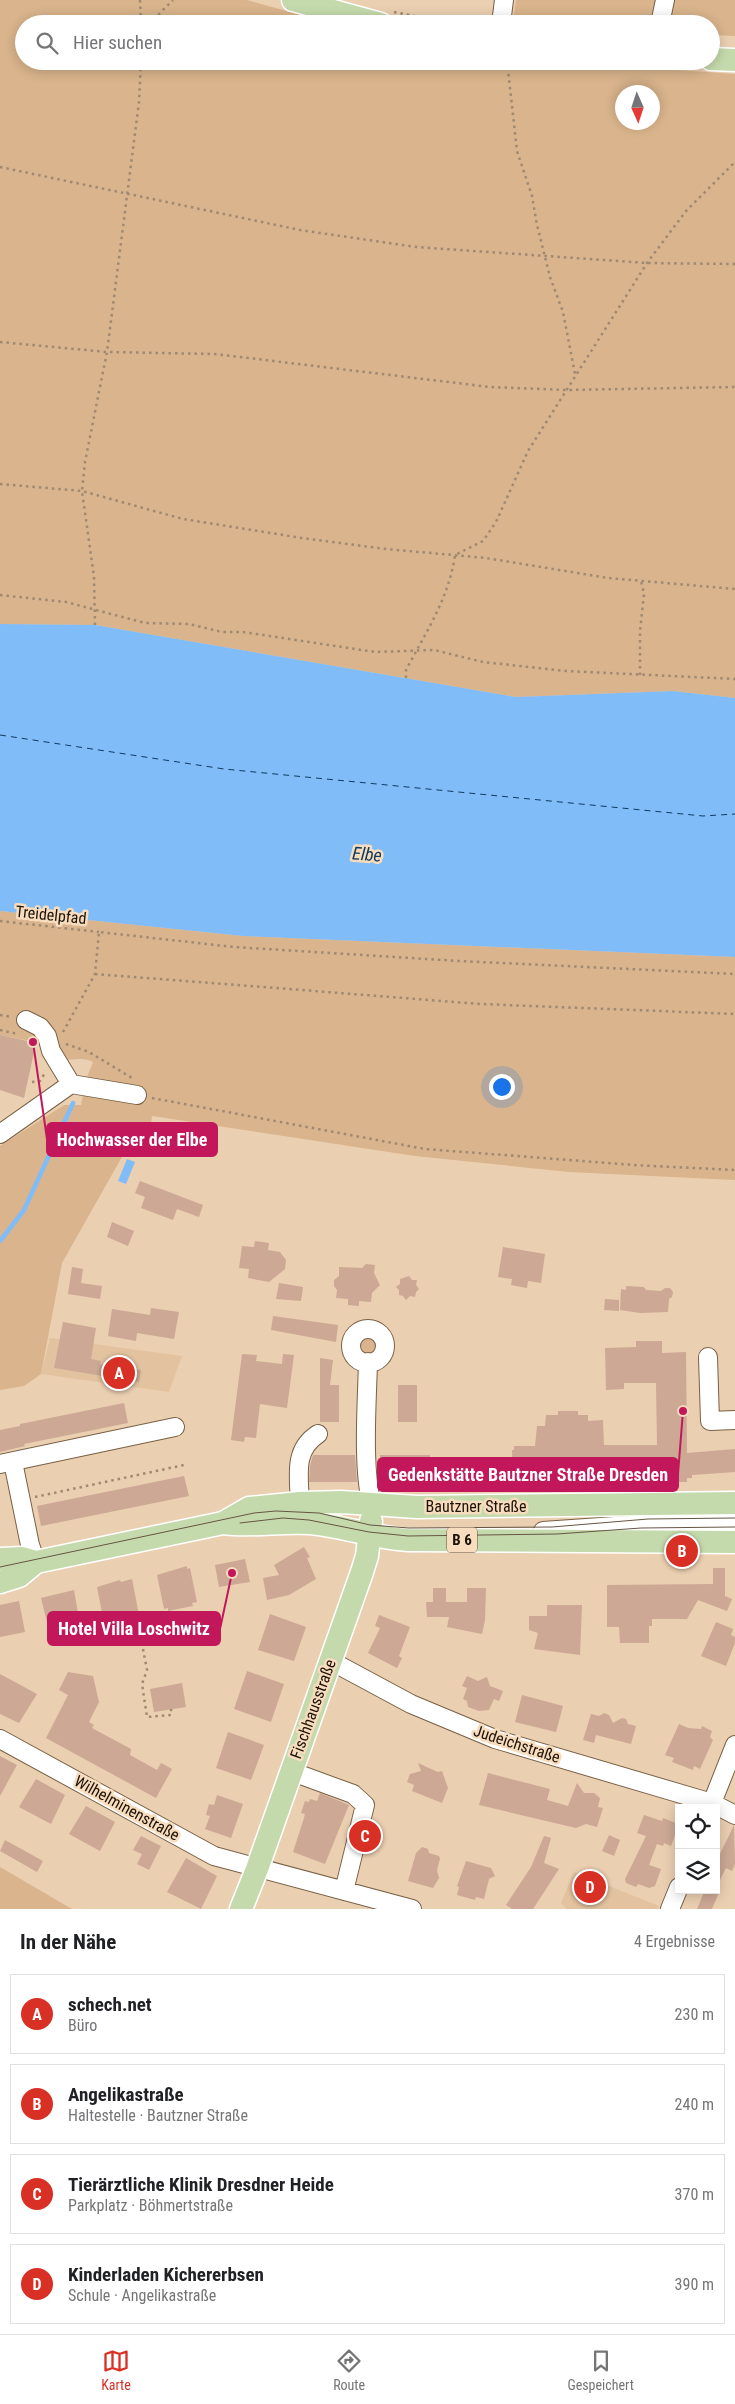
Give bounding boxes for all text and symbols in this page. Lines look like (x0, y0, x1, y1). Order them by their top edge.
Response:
search box (15, 15, 720, 70)
icon: search (33, 29, 61, 57)
text: Hier suchen (73, 31, 162, 54)
north arrow (615, 85, 660, 130)
water label: Elbe (351, 842, 383, 866)
street label: Treidelpfad (15, 902, 87, 928)
your location (489, 1074, 515, 1100)
callout: Hochwasser der Elbe (47, 1123, 217, 1156)
text: Hochwasser der Elbe (57, 1129, 208, 1150)
pin: A (103, 1354, 135, 1392)
callout: Gedenkstätte Bautzner Straße Dresden (378, 1458, 678, 1491)
text: Gedenkstätte Bautzner Straße Dresden (388, 1464, 668, 1485)
street label: Bautzner Straße (426, 1497, 526, 1516)
road number: B 6 (447, 1528, 477, 1552)
pin: B (666, 1532, 698, 1570)
callout: Hotel Villa Loschwitz (48, 1612, 220, 1645)
text: Hotel Villa Loschwitz (58, 1618, 210, 1639)
street label: Fischhausstraße (286, 1657, 340, 1761)
street label: Judeichstraße (471, 1721, 563, 1767)
street label: Wilhelminenstraße (71, 1771, 183, 1845)
map controls (675, 1804, 720, 1894)
button: locate (675, 1804, 720, 1849)
pin: C (349, 1817, 381, 1855)
button: layers (675, 1849, 720, 1894)
pin: D (574, 1868, 606, 1906)
text: In der Nähe (20, 1930, 116, 1954)
text: 4 Ergebnisse (634, 1932, 715, 1951)
text: schech.net (68, 1993, 152, 2016)
text: A (32, 2005, 42, 2024)
text: 230 m (675, 2005, 714, 2024)
text: Büro (68, 2016, 97, 2035)
text: Angelikastraße (68, 2083, 184, 2106)
text: B (33, 2095, 41, 2114)
text: 240 m (675, 2095, 714, 2114)
text: Haltestelle · Bautzner Straße (68, 2106, 248, 2125)
text: Tierärztliche Klinik Dresdner Heide (68, 2173, 334, 2196)
text: C (32, 2185, 42, 2204)
text: 370 m (675, 2185, 714, 2204)
text: Parkplatz · Böhmertstraße (68, 2196, 233, 2215)
text: Kinderladen Kichererbsen (68, 2263, 264, 2286)
text: D (32, 2275, 42, 2294)
text: 390 m (675, 2275, 714, 2294)
text: Schule · Angelikastraße (68, 2286, 216, 2305)
tab: Karte (101, 2347, 131, 2393)
tab: Route (333, 2347, 365, 2393)
tab: Gespeichert (567, 2347, 634, 2393)

